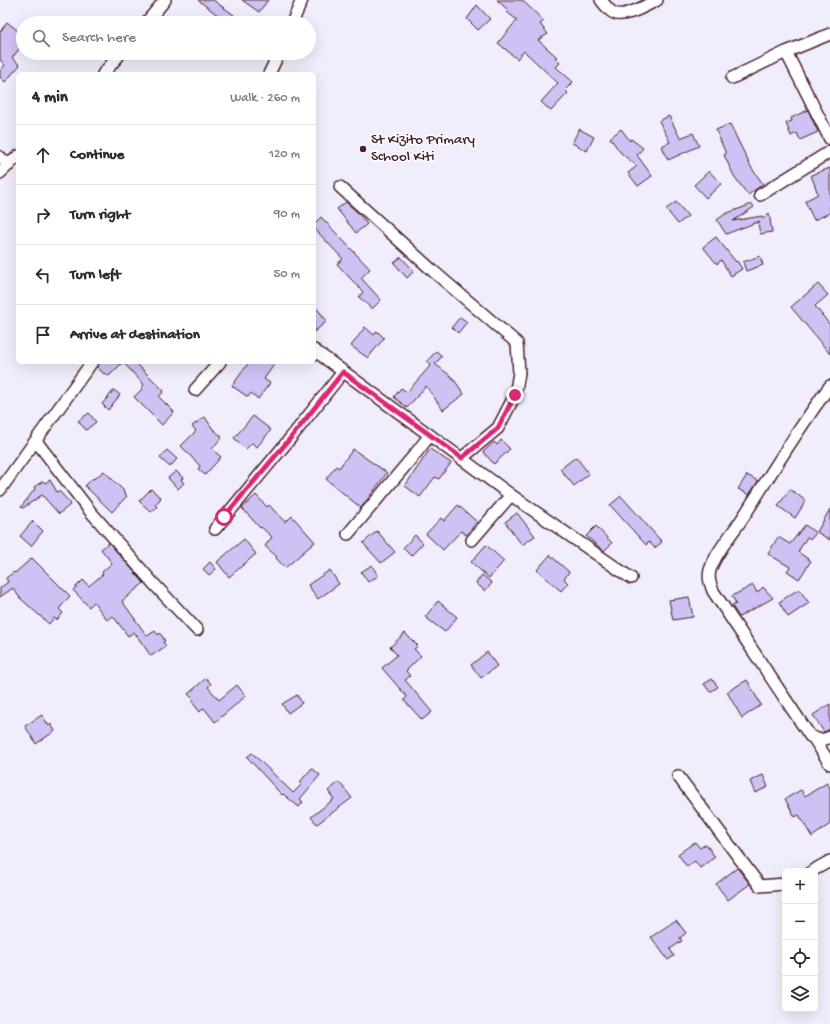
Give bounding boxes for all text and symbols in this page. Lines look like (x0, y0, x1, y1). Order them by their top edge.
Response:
search box (16, 16, 316, 60)
icon: search (30, 27, 52, 49)
text: Search here (62, 29, 136, 47)
text: 4 min (32, 88, 68, 108)
text: Walk · 260 m (230, 91, 300, 106)
place label: St Kizito Primary School Kiti (371, 131, 476, 166)
icon: ahead (32, 144, 54, 166)
marker: St Kizito Primary School Kiti (358, 144, 368, 154)
text: Continue (70, 146, 124, 164)
text: 120 m (269, 147, 300, 162)
icon: right (32, 204, 54, 226)
text: Turn right (70, 206, 130, 224)
text: 90 m (274, 207, 300, 222)
icon: left (32, 264, 54, 286)
text: Turn left (70, 266, 121, 284)
text: 50 m (273, 267, 300, 282)
icon: arrive (32, 324, 54, 346)
text: Arrive at destination (70, 326, 200, 344)
route end (506, 386, 524, 404)
route start (215, 508, 233, 526)
map controls (782, 868, 818, 1012)
button: + (782, 868, 818, 904)
button: − (782, 904, 818, 940)
button: locate (782, 940, 818, 976)
button: layers (782, 976, 818, 1012)

